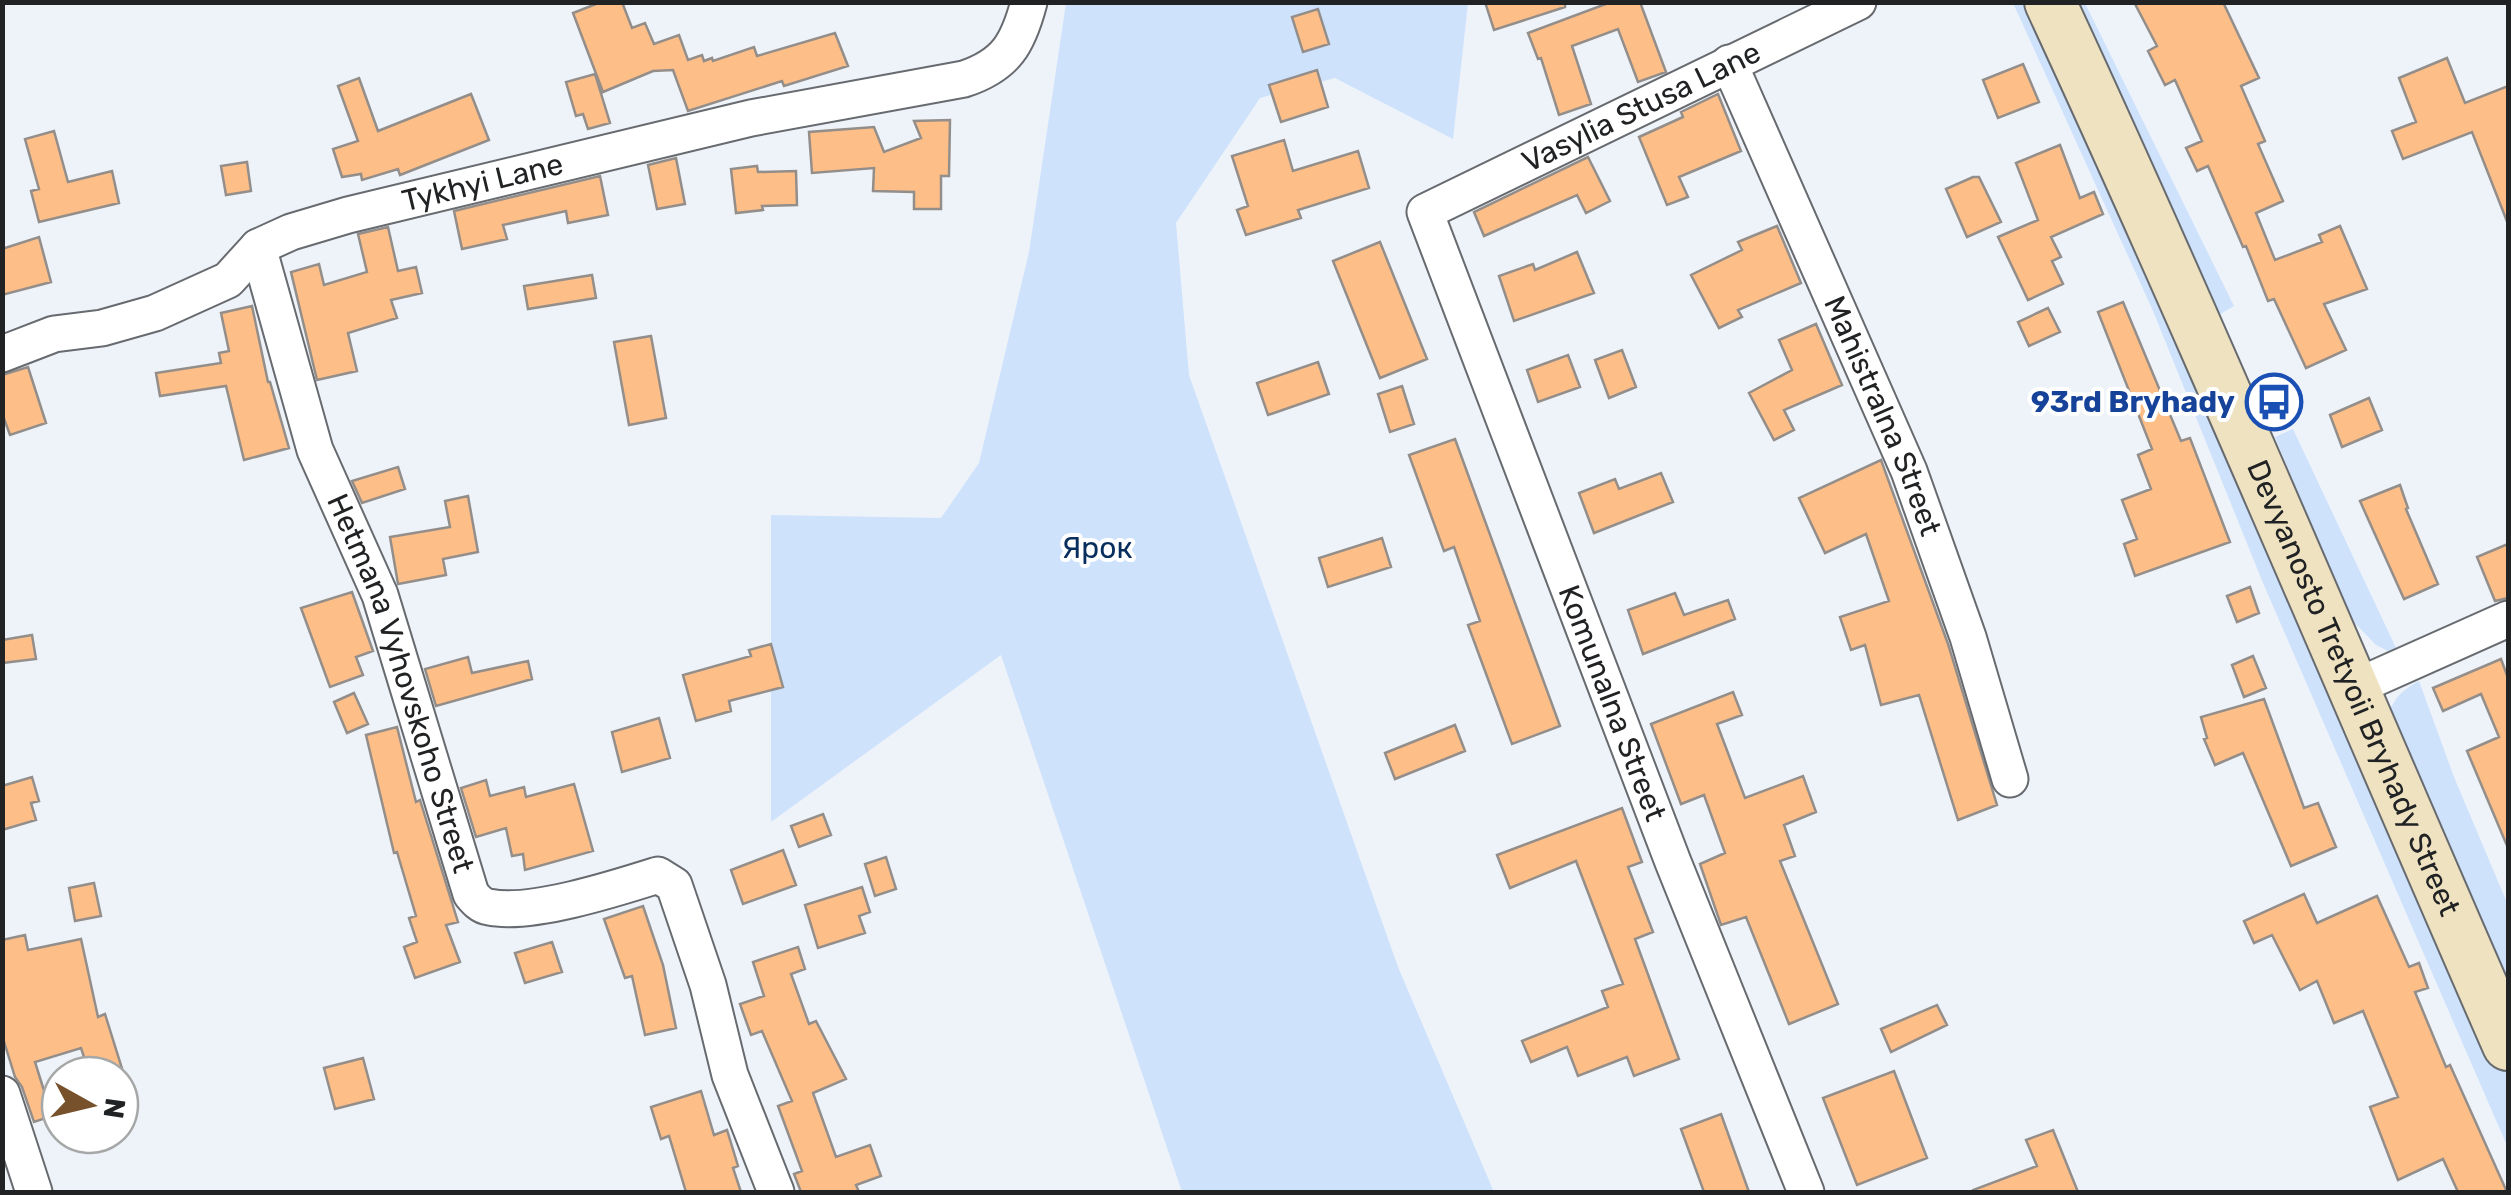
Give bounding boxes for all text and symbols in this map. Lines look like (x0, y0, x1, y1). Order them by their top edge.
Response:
street label: Vasylia Stusa Lane (1516, 34, 1766, 180)
street label: Tykhyi Lane (398, 146, 567, 219)
street label: Mahistralna Street (1816, 290, 1949, 541)
bus stop icon: 93rd Bryhady (2244, 372, 2304, 432)
place label: 93rd Bryhady (2031, 384, 2235, 420)
street label: Devyanosto Tretyoii Bryhady Street (2239, 455, 2468, 922)
street label: Hetmana Vyhovskoho Street (319, 488, 482, 877)
park label: Ярок (1062, 530, 1132, 566)
street label: Komunalna Street (1550, 580, 1674, 826)
north arrow (40, 1055, 140, 1155)
text: N (97, 1096, 132, 1121)

